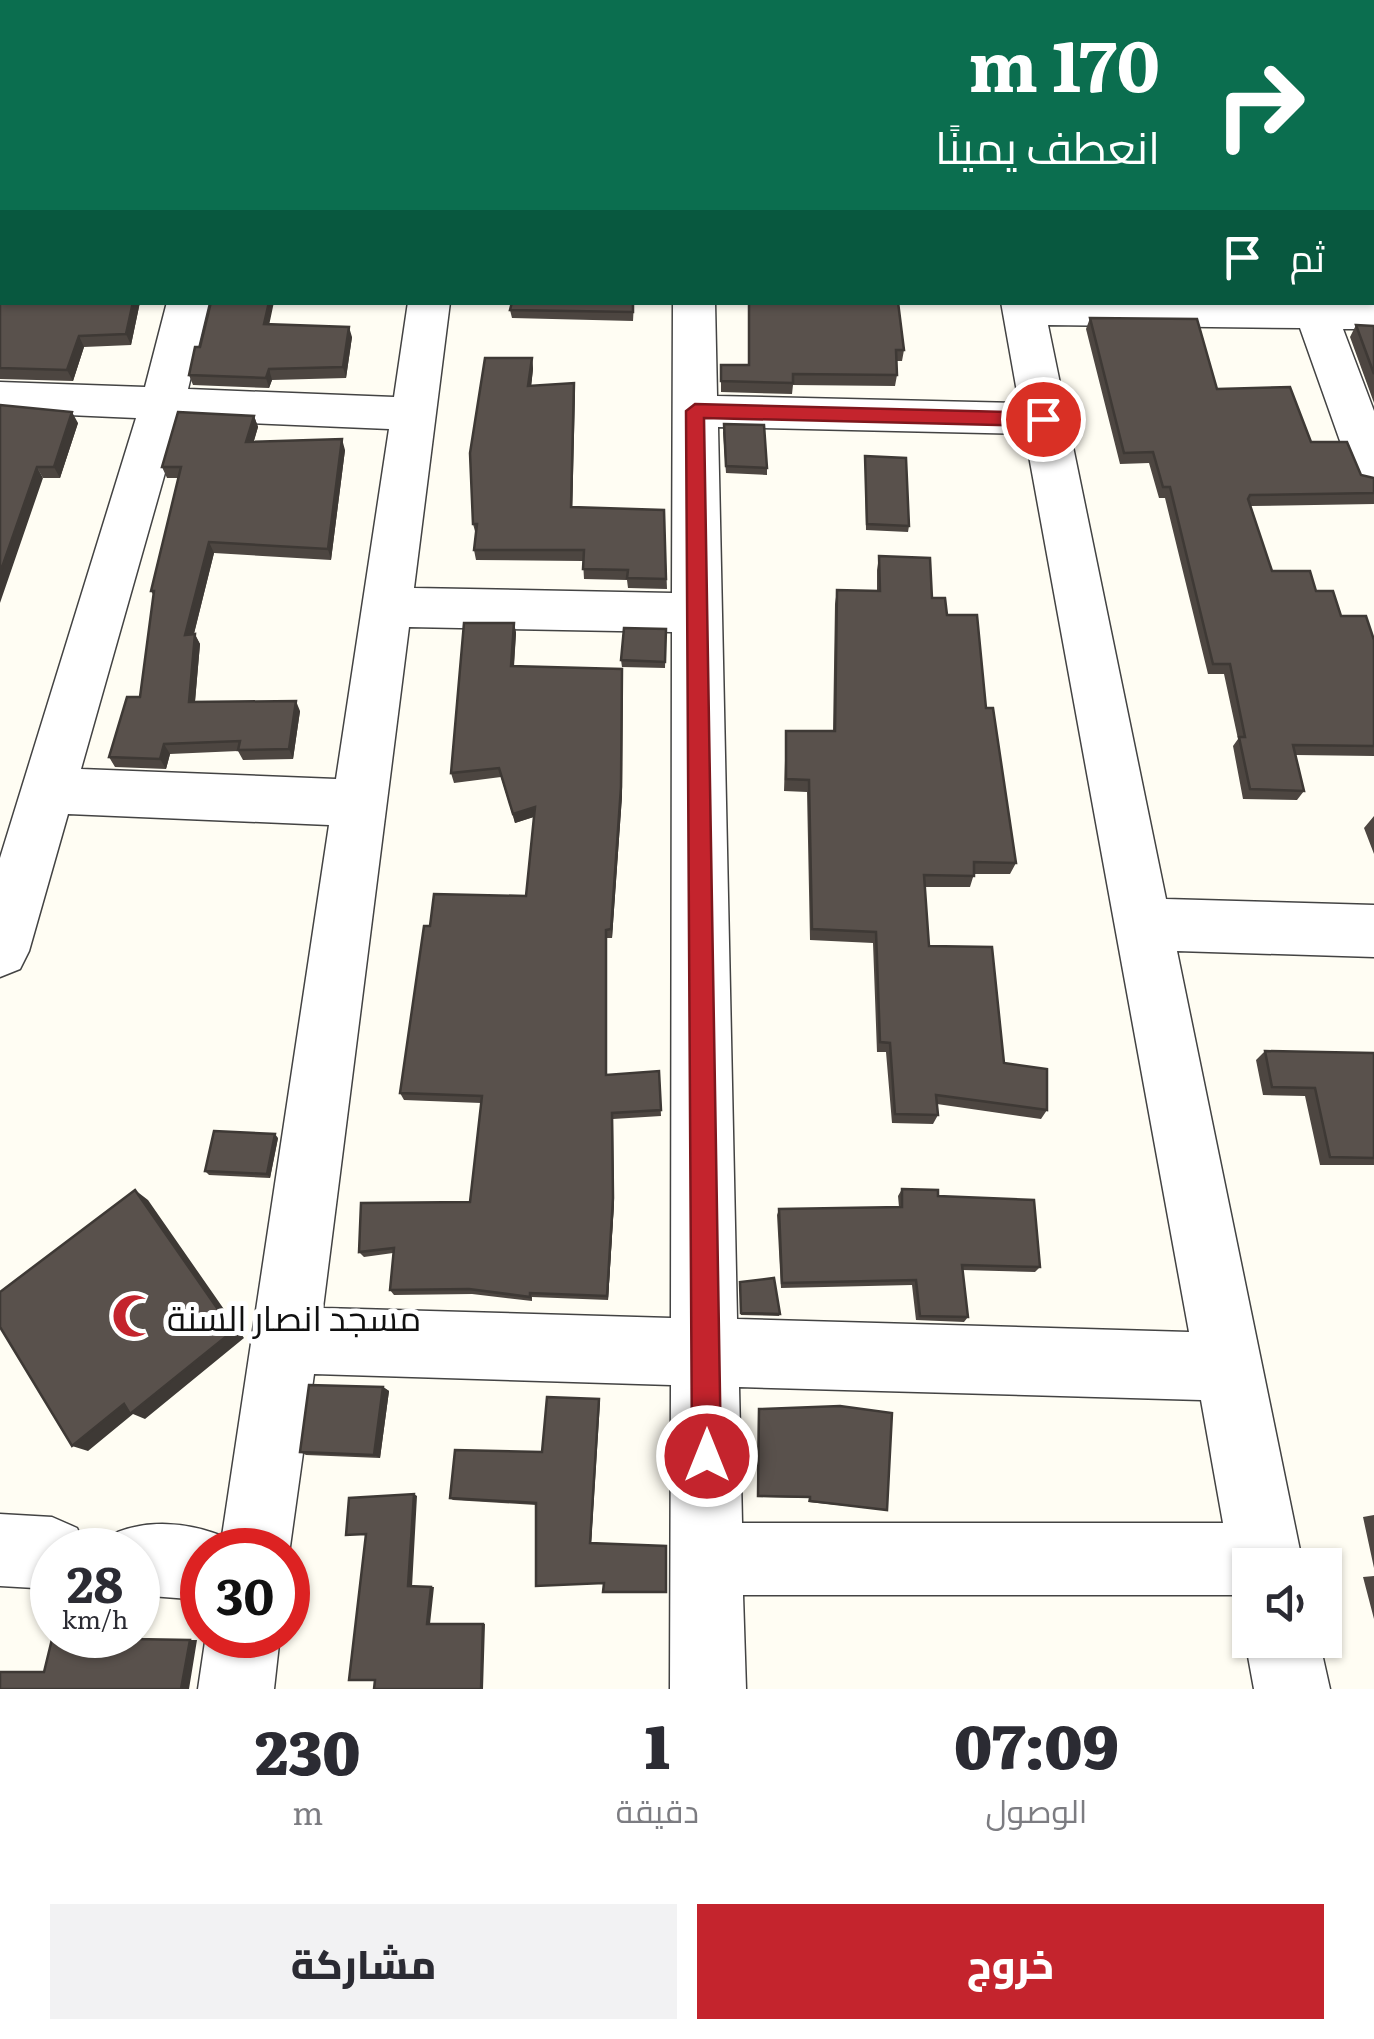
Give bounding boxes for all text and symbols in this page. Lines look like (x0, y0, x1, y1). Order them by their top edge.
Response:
text: 170 m (968, 10, 1160, 114)
icon: right (1195, 40, 1325, 170)
text: انعطف يمينًا (935, 111, 1160, 178)
text: ثم (1290, 227, 1325, 284)
icon: arrive (1215, 230, 1270, 285)
pin (1001, 377, 1086, 462)
icon: arrive (1016, 392, 1071, 447)
place label: مسجد انصار السنة (167, 1290, 421, 1342)
mosque icon: مسجد انصار السنة (110, 1292, 158, 1340)
position arrow (655, 1404, 759, 1508)
speed limit sign: 30 (180, 1528, 310, 1658)
text: 28 (67, 1544, 123, 1618)
map controls (1232, 1548, 1342, 1658)
button: sound (1232, 1548, 1342, 1658)
text: km/h (62, 1600, 128, 1637)
text: 1 (645, 1698, 670, 1787)
text: 07:09 (954, 1698, 1119, 1787)
text: 230 (255, 1704, 361, 1793)
text: دقيقة (616, 1785, 699, 1833)
text: الوصول (985, 1785, 1087, 1833)
text: m (292, 1787, 323, 1835)
button: مشاركة (50, 1904, 677, 2019)
button: خروج (697, 1904, 1324, 2019)

